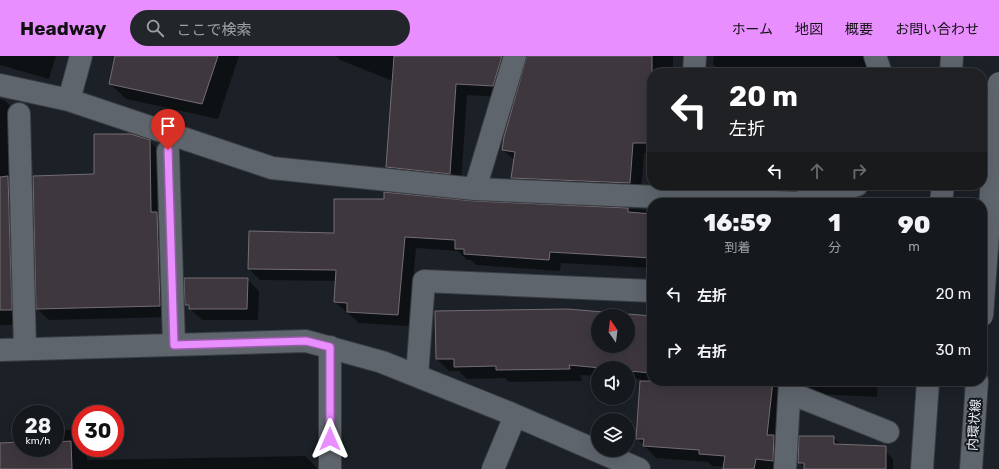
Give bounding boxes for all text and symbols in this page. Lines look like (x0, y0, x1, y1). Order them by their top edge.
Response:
search box (130, 10, 410, 46)
text: Headway (20, 17, 106, 40)
icon: search (144, 17, 166, 39)
text: ここで検索 (176, 21, 251, 39)
text: ホーム (731, 21, 773, 38)
text: 地図 (795, 21, 823, 38)
text: 概要 (845, 21, 873, 38)
text: お問い合わせ (895, 21, 979, 38)
text: 20 m (729, 80, 798, 113)
icon: left (663, 84, 715, 136)
pin (151, 109, 185, 150)
icon: arrive (157, 115, 179, 137)
text: 左折 (729, 118, 765, 140)
icon: left (764, 160, 786, 182)
icon: ahead (806, 160, 828, 182)
icon: right (848, 160, 870, 182)
text: 16:59 (704, 209, 772, 237)
text: 1 (828, 209, 841, 237)
text: 90 (898, 211, 930, 239)
text: m (908, 239, 920, 254)
text: 到着 (725, 240, 751, 255)
text: 分 (828, 240, 841, 255)
icon: left (663, 283, 685, 305)
text: 20 m (936, 285, 971, 303)
text: 左折 (697, 287, 727, 305)
north arrow (591, 309, 635, 353)
map controls (591, 309, 635, 457)
icon: right (663, 339, 685, 361)
text: 30 m (935, 341, 971, 359)
text: 右折 (697, 343, 727, 361)
button: sound (591, 361, 635, 405)
street label: 内環状線 (965, 399, 983, 451)
speed limit sign: 30 (72, 405, 124, 457)
button: layers (591, 413, 635, 457)
text: 28 (25, 414, 51, 438)
position arrow (309, 418, 351, 460)
text: km/h (26, 435, 50, 447)

